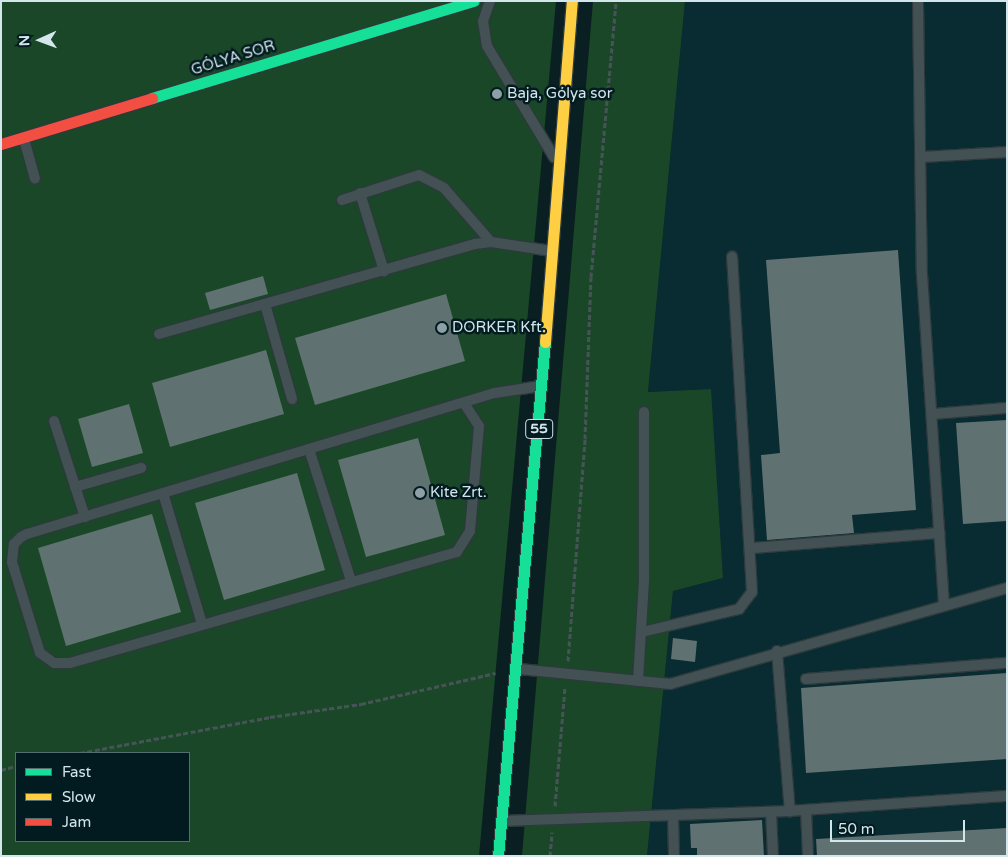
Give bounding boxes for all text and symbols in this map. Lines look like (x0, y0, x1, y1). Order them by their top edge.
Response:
north arrow (15, 15, 65, 65)
text: N (16, 35, 33, 46)
street label: GÓLYA SOR (189, 37, 277, 79)
place label: Baja, Gólya sor (507, 85, 612, 103)
marker: Baja, Gólya sor (491, 88, 503, 100)
place label: DORKER Kft. (452, 319, 546, 337)
marker: DORKER Kft. (436, 322, 448, 334)
road number: 55 (524, 418, 554, 440)
place label: Kite Zrt. (430, 484, 487, 502)
marker: Kite Zrt. (414, 487, 426, 499)
legend (15, 752, 190, 842)
text: Fast (62, 763, 91, 781)
text: Slow (62, 788, 96, 806)
scale bar (833, 810, 968, 842)
text: Jam (62, 813, 91, 831)
text: 50 m (838, 820, 875, 838)

